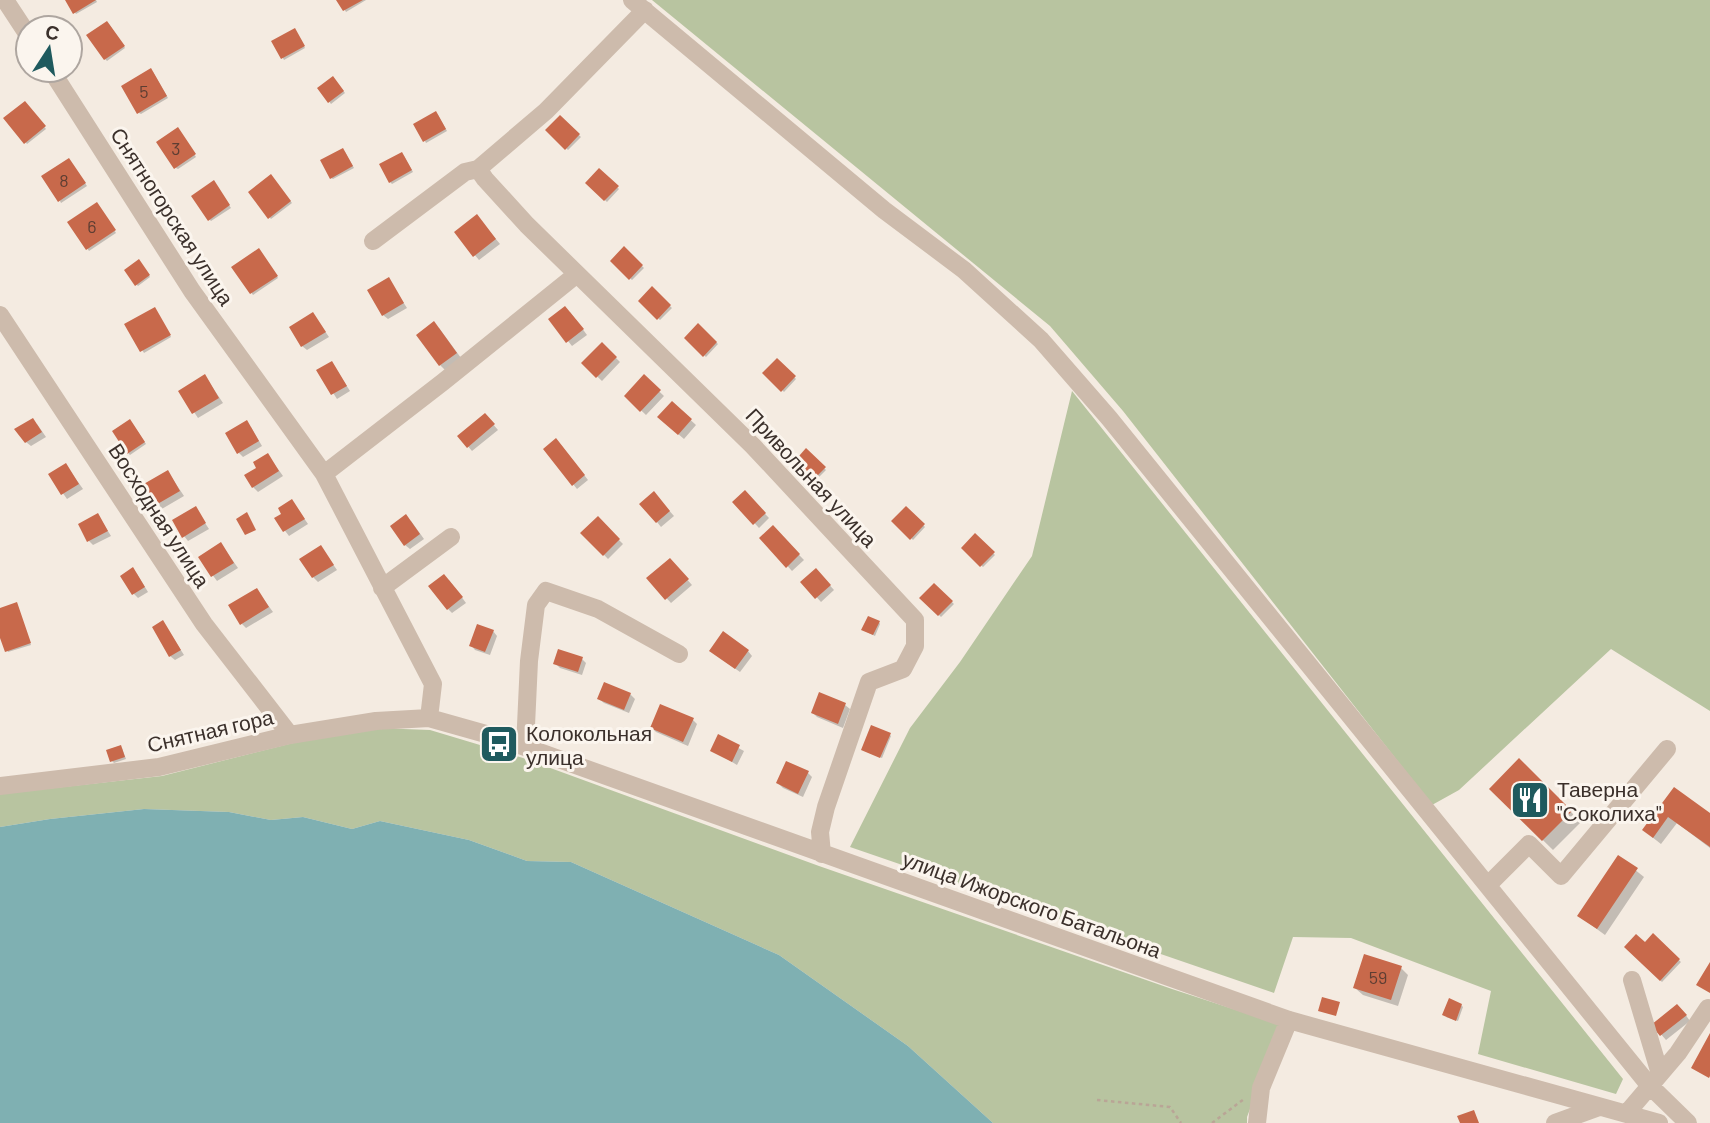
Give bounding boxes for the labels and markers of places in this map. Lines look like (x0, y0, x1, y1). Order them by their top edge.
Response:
place label: Колокольная улица (526, 720, 652, 769)
bus stop icon: Колокольная улица (478, 723, 520, 765)
place label: Таверна "Соколиха" (1557, 776, 1661, 825)
restaurant icon: Таверна "Соколиха" (1509, 779, 1551, 821)

